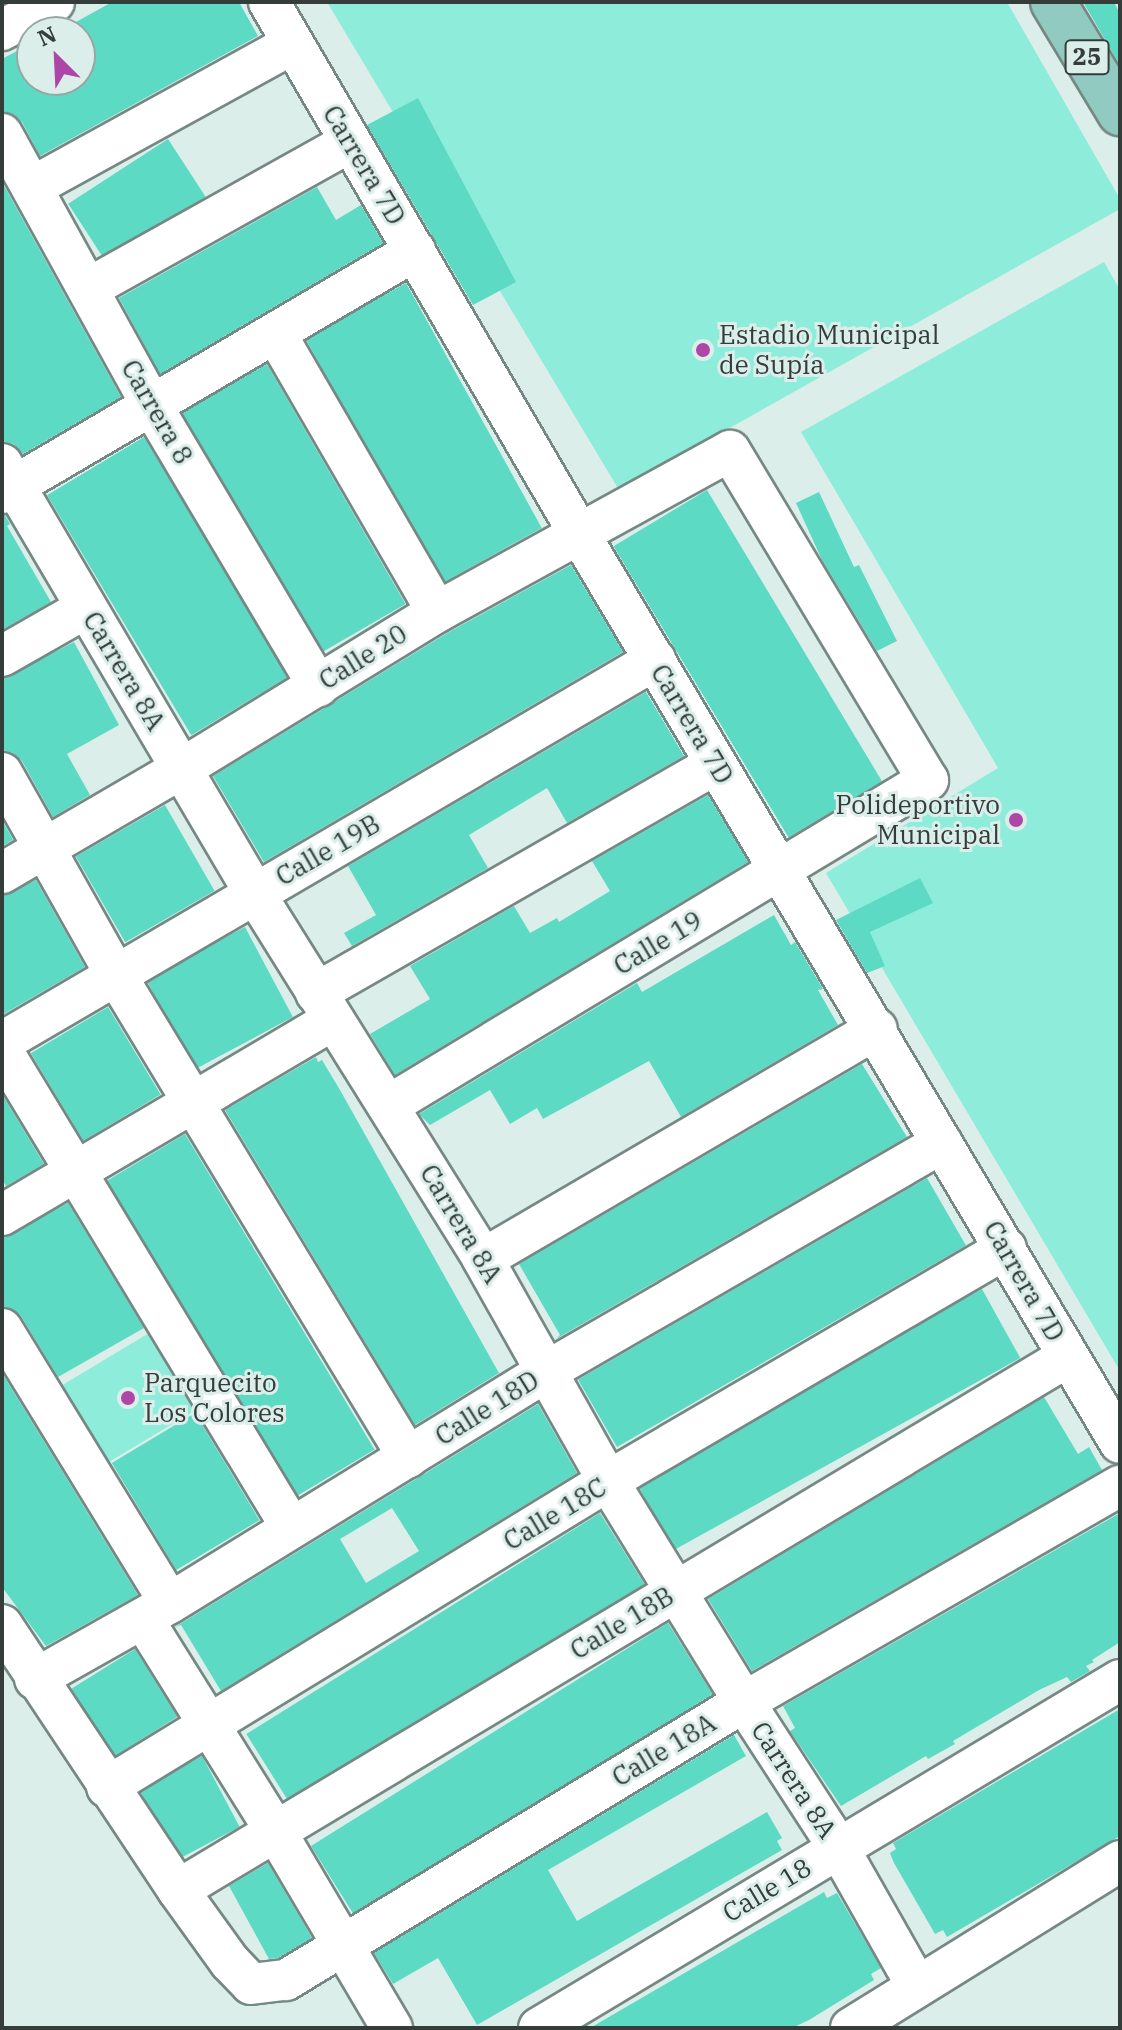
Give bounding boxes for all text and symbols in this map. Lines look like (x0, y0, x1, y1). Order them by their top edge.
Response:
north arrow (16, 16, 96, 96)
text: N (33, 19, 61, 52)
road number: 25 (1063, 37, 1111, 77)
street label: Carrera 7D (316, 100, 412, 230)
place label: Estadio Municipal de Supía (719, 319, 940, 380)
marker: Estadio Municipal de Supía (694, 341, 712, 359)
street label: Carrera 8 (115, 354, 199, 470)
street label: Carrera 8A (76, 606, 172, 736)
street label: Calle 20 (313, 618, 413, 696)
street label: Carrera 7D (644, 659, 740, 789)
place label: Polideportivo Municipal (836, 789, 1000, 850)
street label: Calle 19B (270, 808, 386, 892)
marker: Polideportivo Municipal (1007, 811, 1025, 829)
street label: Calle 19 (608, 905, 708, 981)
street label: Carrera 8A (413, 1159, 509, 1289)
street label: Carrera 7D (977, 1215, 1071, 1347)
street label: Calle 18D (430, 1364, 544, 1452)
place label: Parquecito Los Colores (144, 1367, 285, 1428)
marker: Parquecito Los Colores (119, 1389, 137, 1407)
street label: Calle 18C (498, 1471, 612, 1557)
street label: Calle 18B (565, 1580, 679, 1666)
street label: Calle 18A (607, 1707, 721, 1793)
street label: Carrera 8A (745, 1716, 843, 1844)
street label: Calle 18 (717, 1852, 817, 1928)

